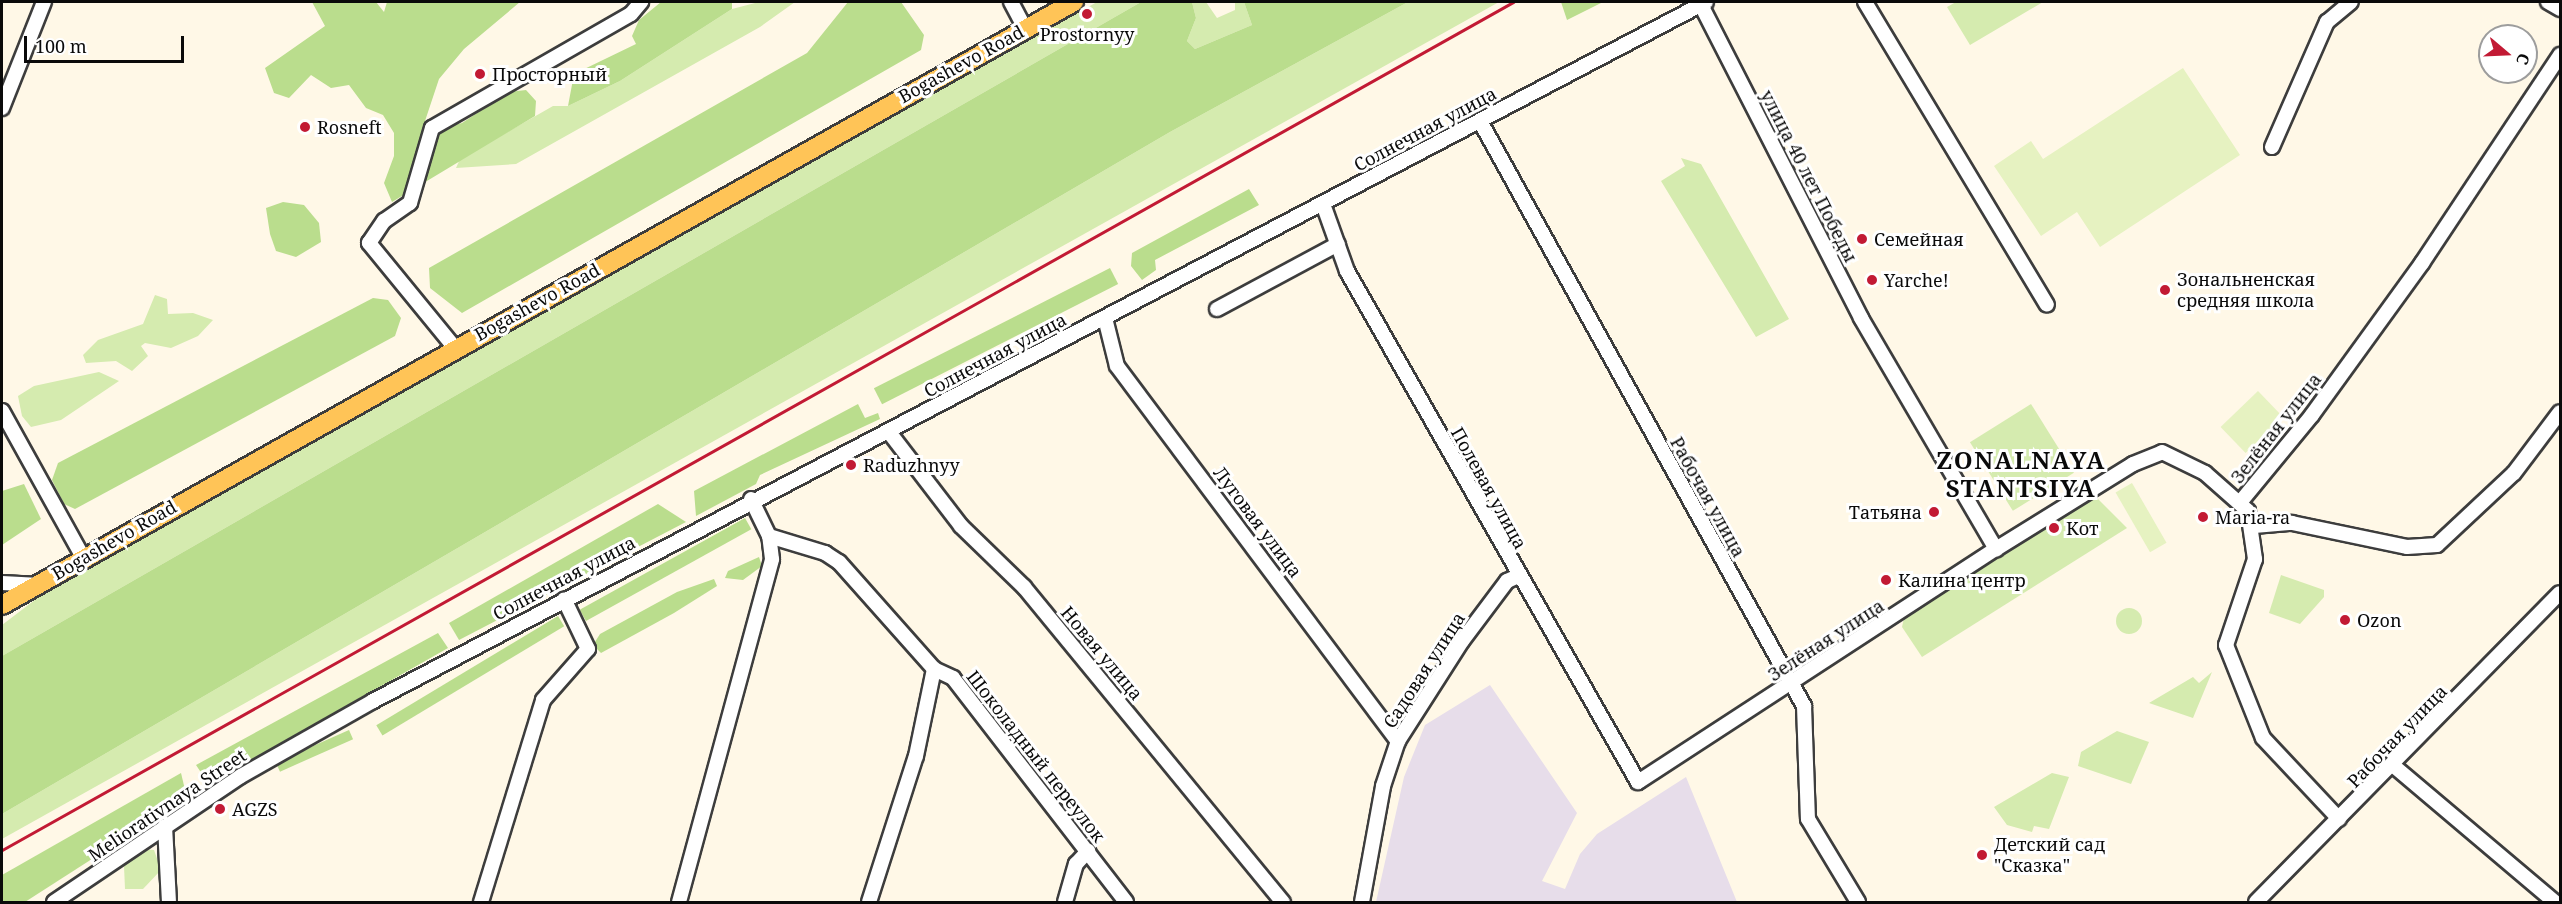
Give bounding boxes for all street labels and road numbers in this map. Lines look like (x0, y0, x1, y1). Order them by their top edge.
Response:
street label: Bogashevo Road (895, 21, 1027, 107)
street label: Солнечная улица (1350, 82, 1500, 176)
street label: улица 40 лет Победы (1756, 86, 1862, 266)
street label: Bogashevo Road (471, 259, 603, 345)
street label: Солнечная улица (920, 308, 1070, 402)
street label: Зелёная улица (2226, 369, 2326, 487)
street label: Полевая улица (1447, 423, 1531, 553)
street label: Рабочая улица (1666, 433, 1750, 561)
street label: Луговая улица (1209, 462, 1307, 582)
street label: Bogashevo Road (48, 496, 180, 584)
street label: Солнечная улица (489, 531, 639, 625)
street label: Зелёная улица (1764, 594, 1888, 686)
street label: Новая улица (1057, 602, 1147, 704)
street label: Садовая улица (1379, 608, 1469, 732)
street label: Шоколадный переулок (962, 666, 1110, 846)
street label: Рабочая улица (2343, 680, 2451, 792)
street label: Meliorativnaya Street (84, 744, 250, 866)

